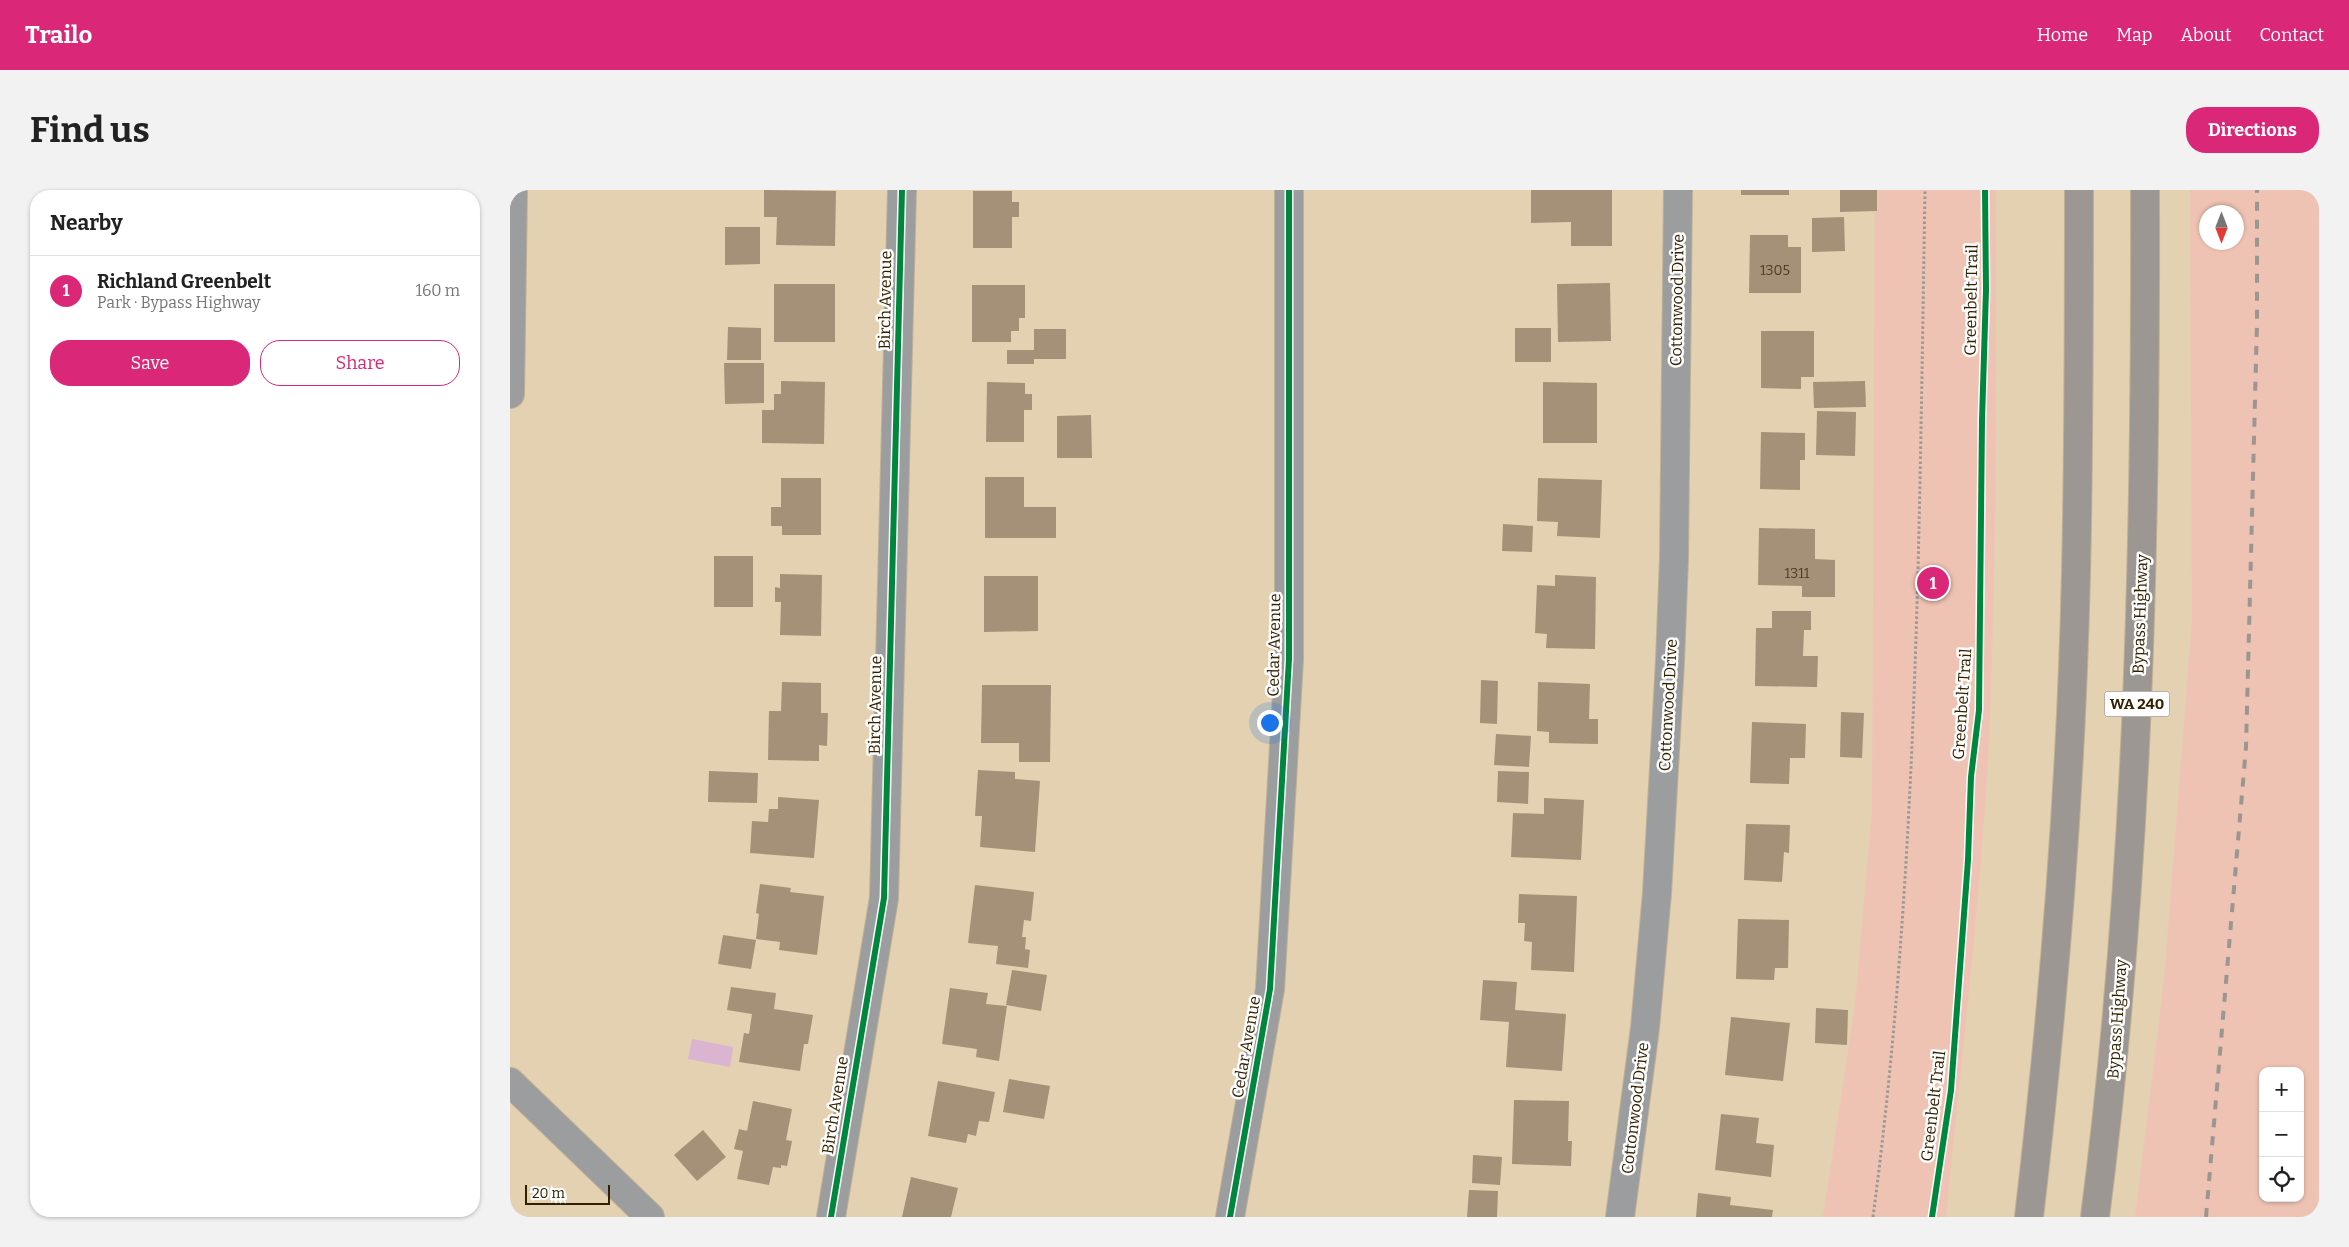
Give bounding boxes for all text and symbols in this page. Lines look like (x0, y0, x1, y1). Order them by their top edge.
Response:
text: Trailo (25, 21, 92, 49)
text: Home (2037, 24, 2088, 46)
text: Map (2116, 24, 2152, 46)
text: About (2180, 24, 2231, 46)
text: Contact (2259, 24, 2324, 46)
button: Directions (2186, 107, 2319, 153)
text: Find us (30, 109, 150, 151)
north arrow (2199, 205, 2244, 250)
text: Nearby (50, 210, 123, 236)
street label: Cottonwood Drive (1666, 234, 1688, 366)
street label: Greenbelt Trail (1961, 244, 1981, 356)
street label: Birch Avenue (875, 250, 895, 350)
house number: 1305 (1760, 262, 1790, 279)
text: Richland Greenbelt (97, 270, 271, 293)
text: 1 (63, 281, 69, 300)
text: 160 m (415, 281, 460, 300)
text: Park · Bypass Highway (97, 293, 261, 312)
button: Save (50, 340, 250, 386)
button: Share (260, 340, 460, 386)
street label: Bypass Highway (2128, 553, 2152, 674)
pin: 1 (1917, 564, 1949, 602)
house number: 1311 (1784, 565, 1810, 582)
street label: Cedar Avenue (1264, 593, 1284, 697)
street label: Cottonwood Drive (1655, 638, 1681, 772)
street label: Greenbelt Trail (1949, 647, 1975, 760)
street label: Birch Avenue (865, 655, 885, 755)
road number: WA 240 (2104, 692, 2170, 716)
your location (1257, 710, 1283, 736)
street label: Bypass Highway (2103, 958, 2131, 1080)
street label: Cedar Avenue (1228, 995, 1264, 1099)
street label: Cottonwood Drive (1618, 1041, 1652, 1175)
street label: Greenbelt Trail (1917, 1049, 1949, 1162)
street label: Birch Avenue (818, 1055, 852, 1155)
map controls (2259, 1067, 2304, 1202)
button: + (2259, 1067, 2304, 1112)
button: − (2259, 1112, 2304, 1157)
button: locate (2259, 1157, 2304, 1202)
scale bar (525, 1182, 610, 1205)
text: 20 m (532, 1185, 565, 1202)

